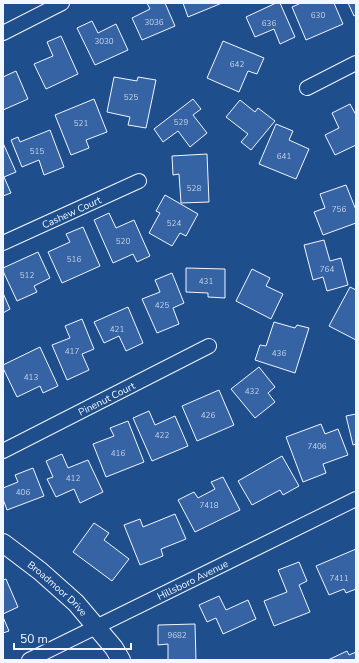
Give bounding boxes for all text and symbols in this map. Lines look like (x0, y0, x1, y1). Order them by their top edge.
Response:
house number: 630 (311, 10, 325, 21)
house number: 3036 (144, 17, 164, 28)
house number: 636 (262, 18, 276, 29)
house number: 3030 (94, 36, 114, 47)
house number: 642 (230, 59, 244, 70)
house number: 525 (124, 92, 138, 103)
house number: 529 (174, 117, 188, 128)
house number: 521 (74, 118, 88, 129)
house number: 515 (30, 146, 44, 157)
house number: 641 (277, 151, 291, 162)
house number: 528 (187, 183, 201, 194)
street label: Cashew Court (40, 193, 104, 232)
house number: 756 (332, 204, 346, 215)
house number: 524 (167, 218, 181, 229)
house number: 520 (116, 236, 130, 247)
house number: 516 (67, 254, 81, 265)
house number: 764 (320, 264, 334, 275)
house number: 512 (20, 270, 34, 281)
house number: 431 (199, 276, 213, 287)
house number: 425 (155, 300, 169, 311)
house number: 421 (110, 324, 124, 335)
house number: 417 (65, 346, 79, 357)
house number: 436 (272, 348, 286, 359)
house number: 413 (24, 372, 38, 383)
street label: Pinenut Court (76, 379, 138, 420)
house number: 432 (245, 386, 259, 397)
house number: 426 (201, 410, 215, 421)
house number: 422 (155, 430, 169, 441)
house number: 7406 (307, 441, 327, 452)
house number: 416 (111, 448, 125, 459)
house number: 412 (66, 473, 80, 484)
house number: 406 (16, 487, 30, 498)
house number: 7418 (199, 500, 219, 511)
street label: Hillsboro Avenue (155, 557, 231, 604)
street label: Broadmoor Drive (24, 558, 90, 619)
house number: 7411 (329, 573, 349, 584)
scale bar (14, 625, 131, 651)
house number: 9682 (167, 630, 187, 641)
text: 50 m (20, 631, 48, 647)

